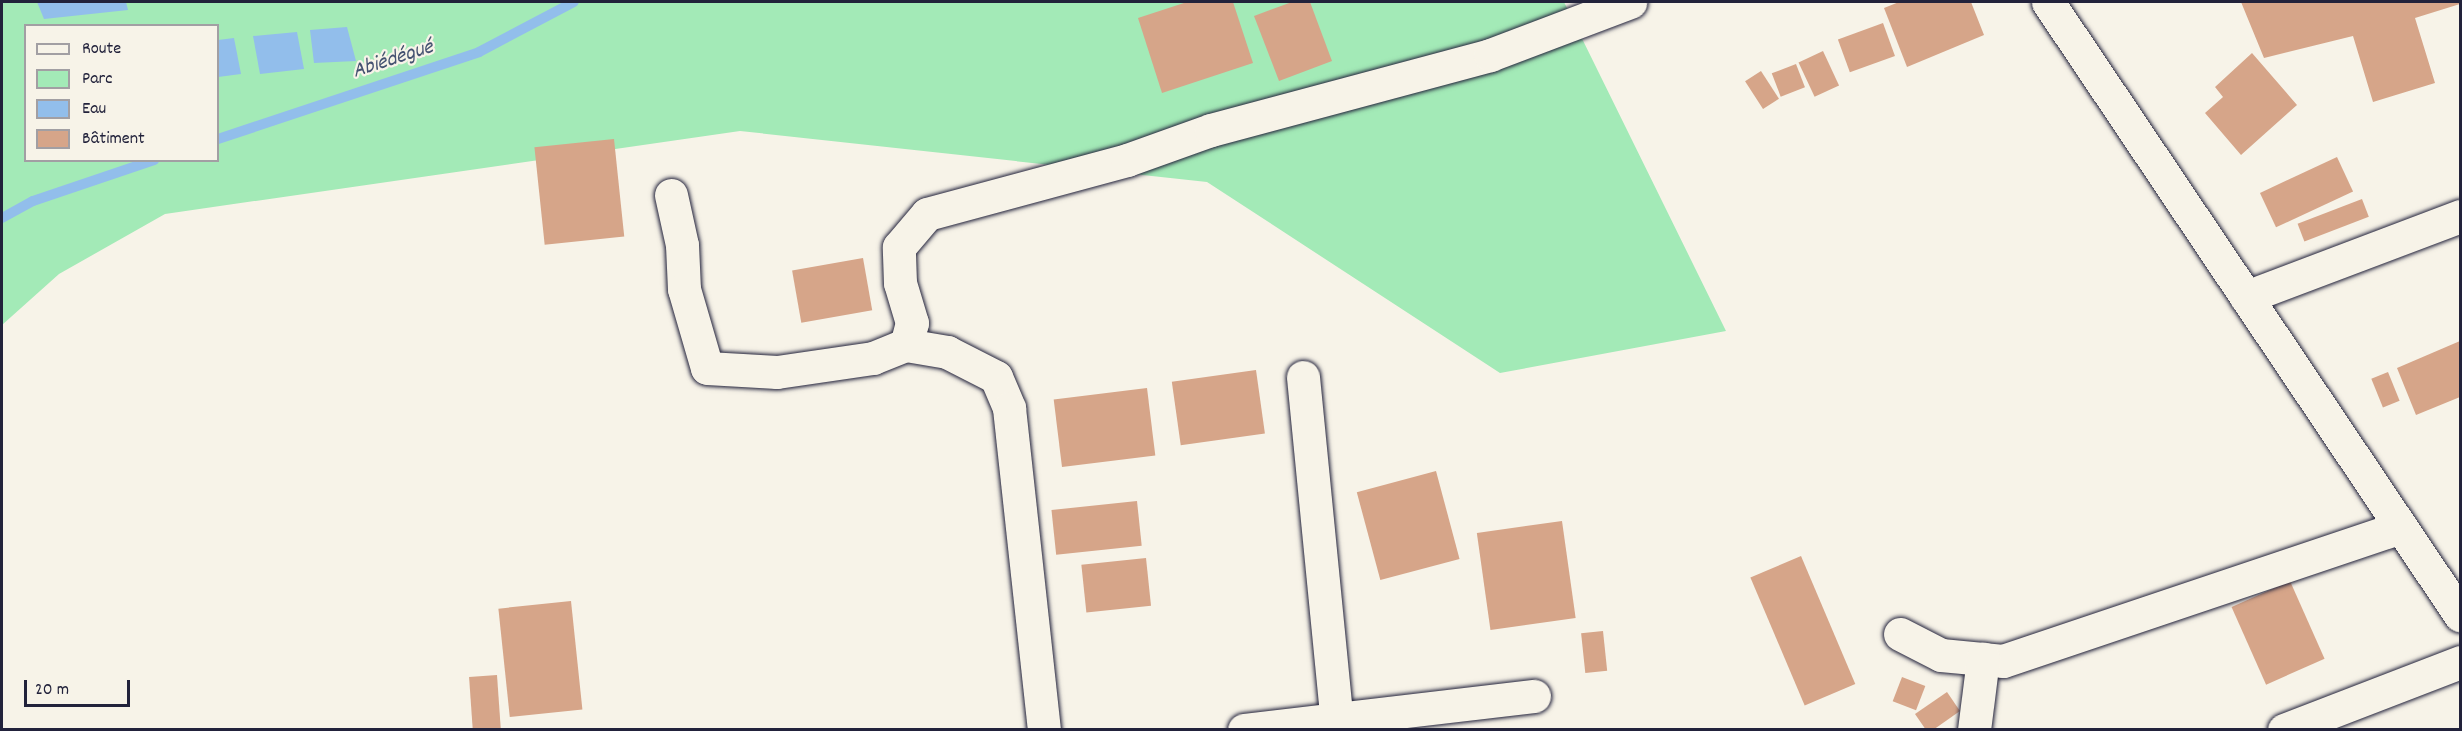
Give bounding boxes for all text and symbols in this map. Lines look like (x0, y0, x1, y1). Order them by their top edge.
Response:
legend (24, 24, 219, 162)
water label: Abiédégué (349, 35, 437, 85)
text: Route (82, 37, 121, 62)
text: Parc (82, 67, 113, 92)
text: Eau (82, 97, 106, 122)
text: Bâtiment (82, 127, 145, 152)
scale bar (27, 668, 134, 706)
text: 20 m (35, 678, 69, 703)

